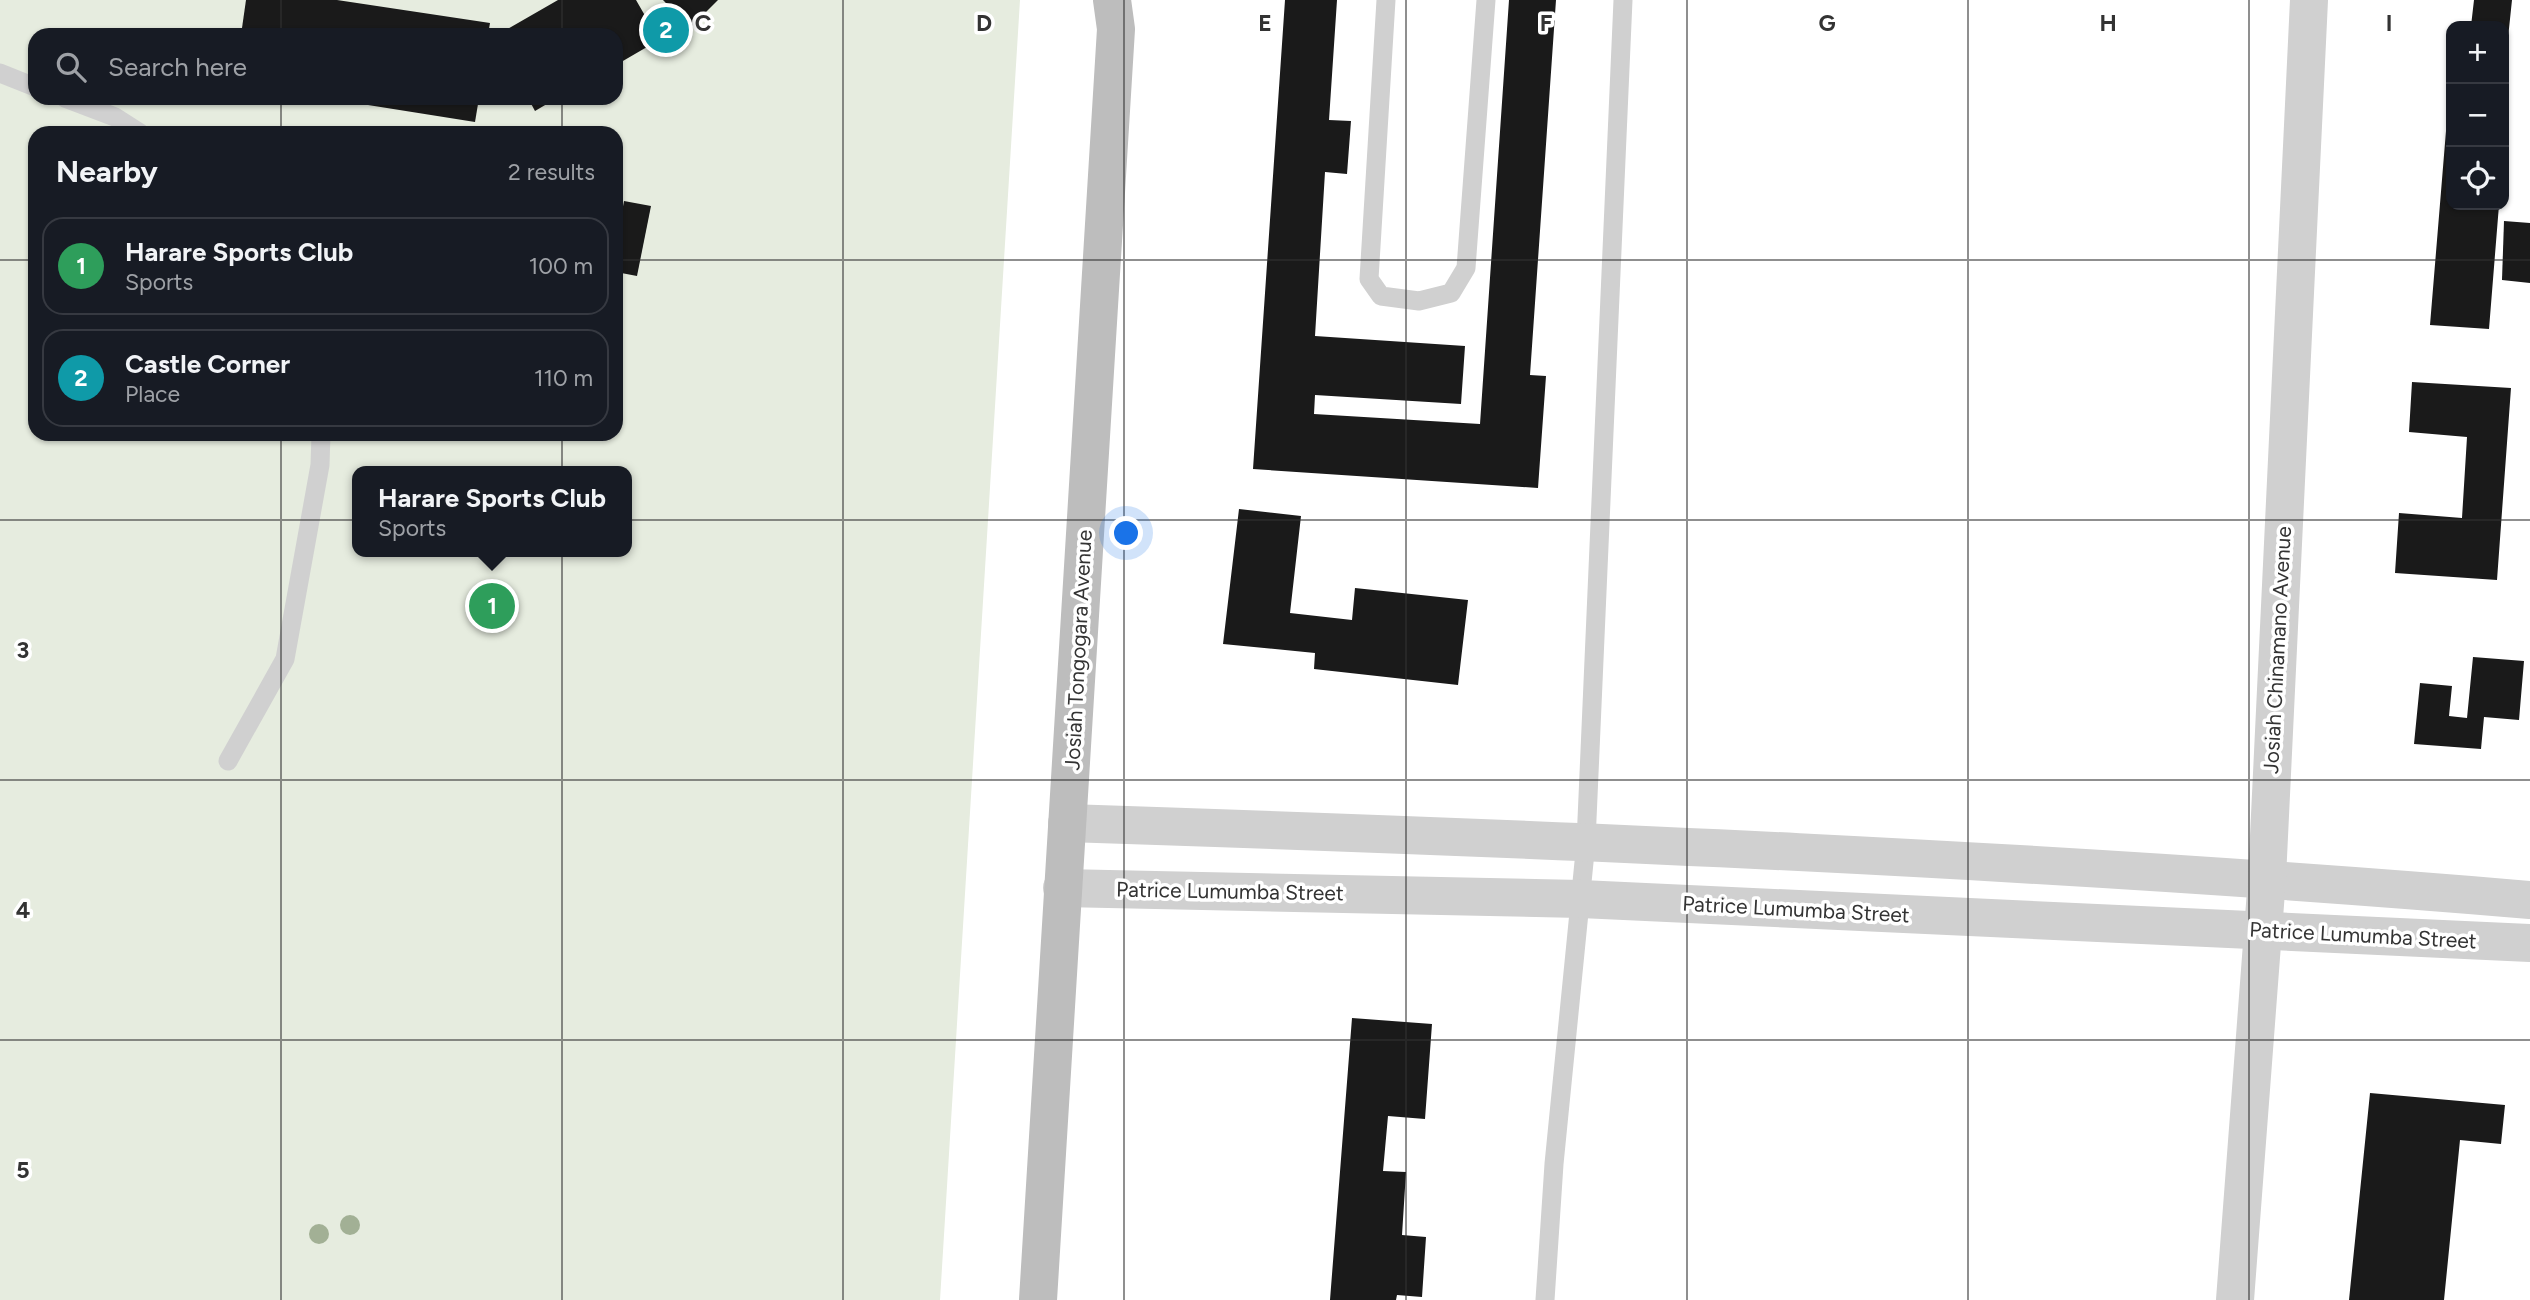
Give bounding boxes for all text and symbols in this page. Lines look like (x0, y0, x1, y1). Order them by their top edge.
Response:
pin: 2 (643, 4, 689, 56)
text: C (695, 9, 712, 37)
text: D (976, 9, 992, 37)
text: E (1258, 9, 1272, 37)
text: F (1540, 9, 1553, 37)
text: G (1818, 9, 1836, 37)
text: H (2099, 9, 2117, 37)
text: I (2386, 9, 2392, 37)
map controls (2446, 21, 2509, 210)
button: + (2446, 21, 2509, 84)
search box (28, 28, 623, 105)
icon: search (52, 48, 90, 86)
text: Search here (108, 51, 247, 83)
button: − (2446, 84, 2509, 147)
button: locate (2446, 147, 2509, 210)
text: Nearby (56, 153, 158, 190)
text: 2 results (508, 158, 595, 186)
text: Harare Sports Club (125, 236, 353, 268)
text: 1 (76, 252, 86, 280)
text: 100 m (529, 252, 593, 280)
text: Sports (125, 268, 193, 296)
text: Castle Corner (125, 348, 290, 380)
text: 2 (74, 364, 88, 392)
text: 110 m (534, 364, 593, 392)
text: Place (125, 380, 180, 408)
popup (352, 466, 632, 557)
text: Harare Sports Club (378, 482, 606, 514)
text: Sports (378, 514, 446, 542)
your location (1109, 516, 1143, 550)
street label: Josiah Chinamano Avenue (2258, 525, 2296, 775)
street label: Josiah Tongogara Avenue (1059, 529, 1097, 771)
pin: 1 (469, 580, 515, 632)
text: 3 (17, 636, 29, 664)
street label: Patrice Lumumba Street (1116, 877, 1344, 905)
street label: Patrice Lumumba Street (1682, 891, 1910, 927)
text: 4 (16, 896, 30, 924)
street label: Patrice Lumumba Street (2249, 917, 2477, 953)
text: 5 (16, 1156, 30, 1184)

